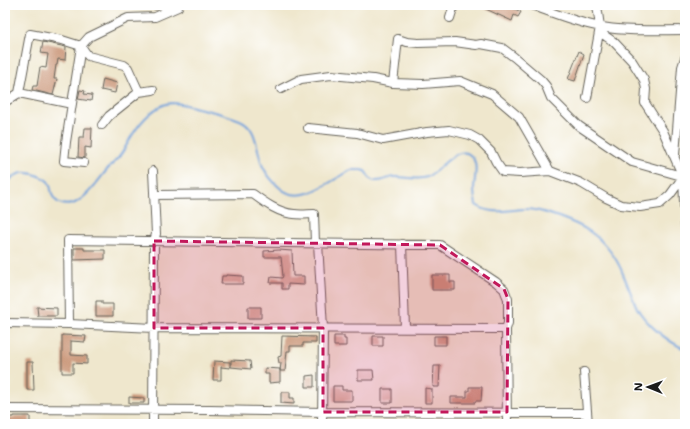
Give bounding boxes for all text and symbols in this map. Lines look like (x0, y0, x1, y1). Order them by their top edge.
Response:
north arrow (628, 367, 668, 407)
text: N (631, 382, 646, 391)

